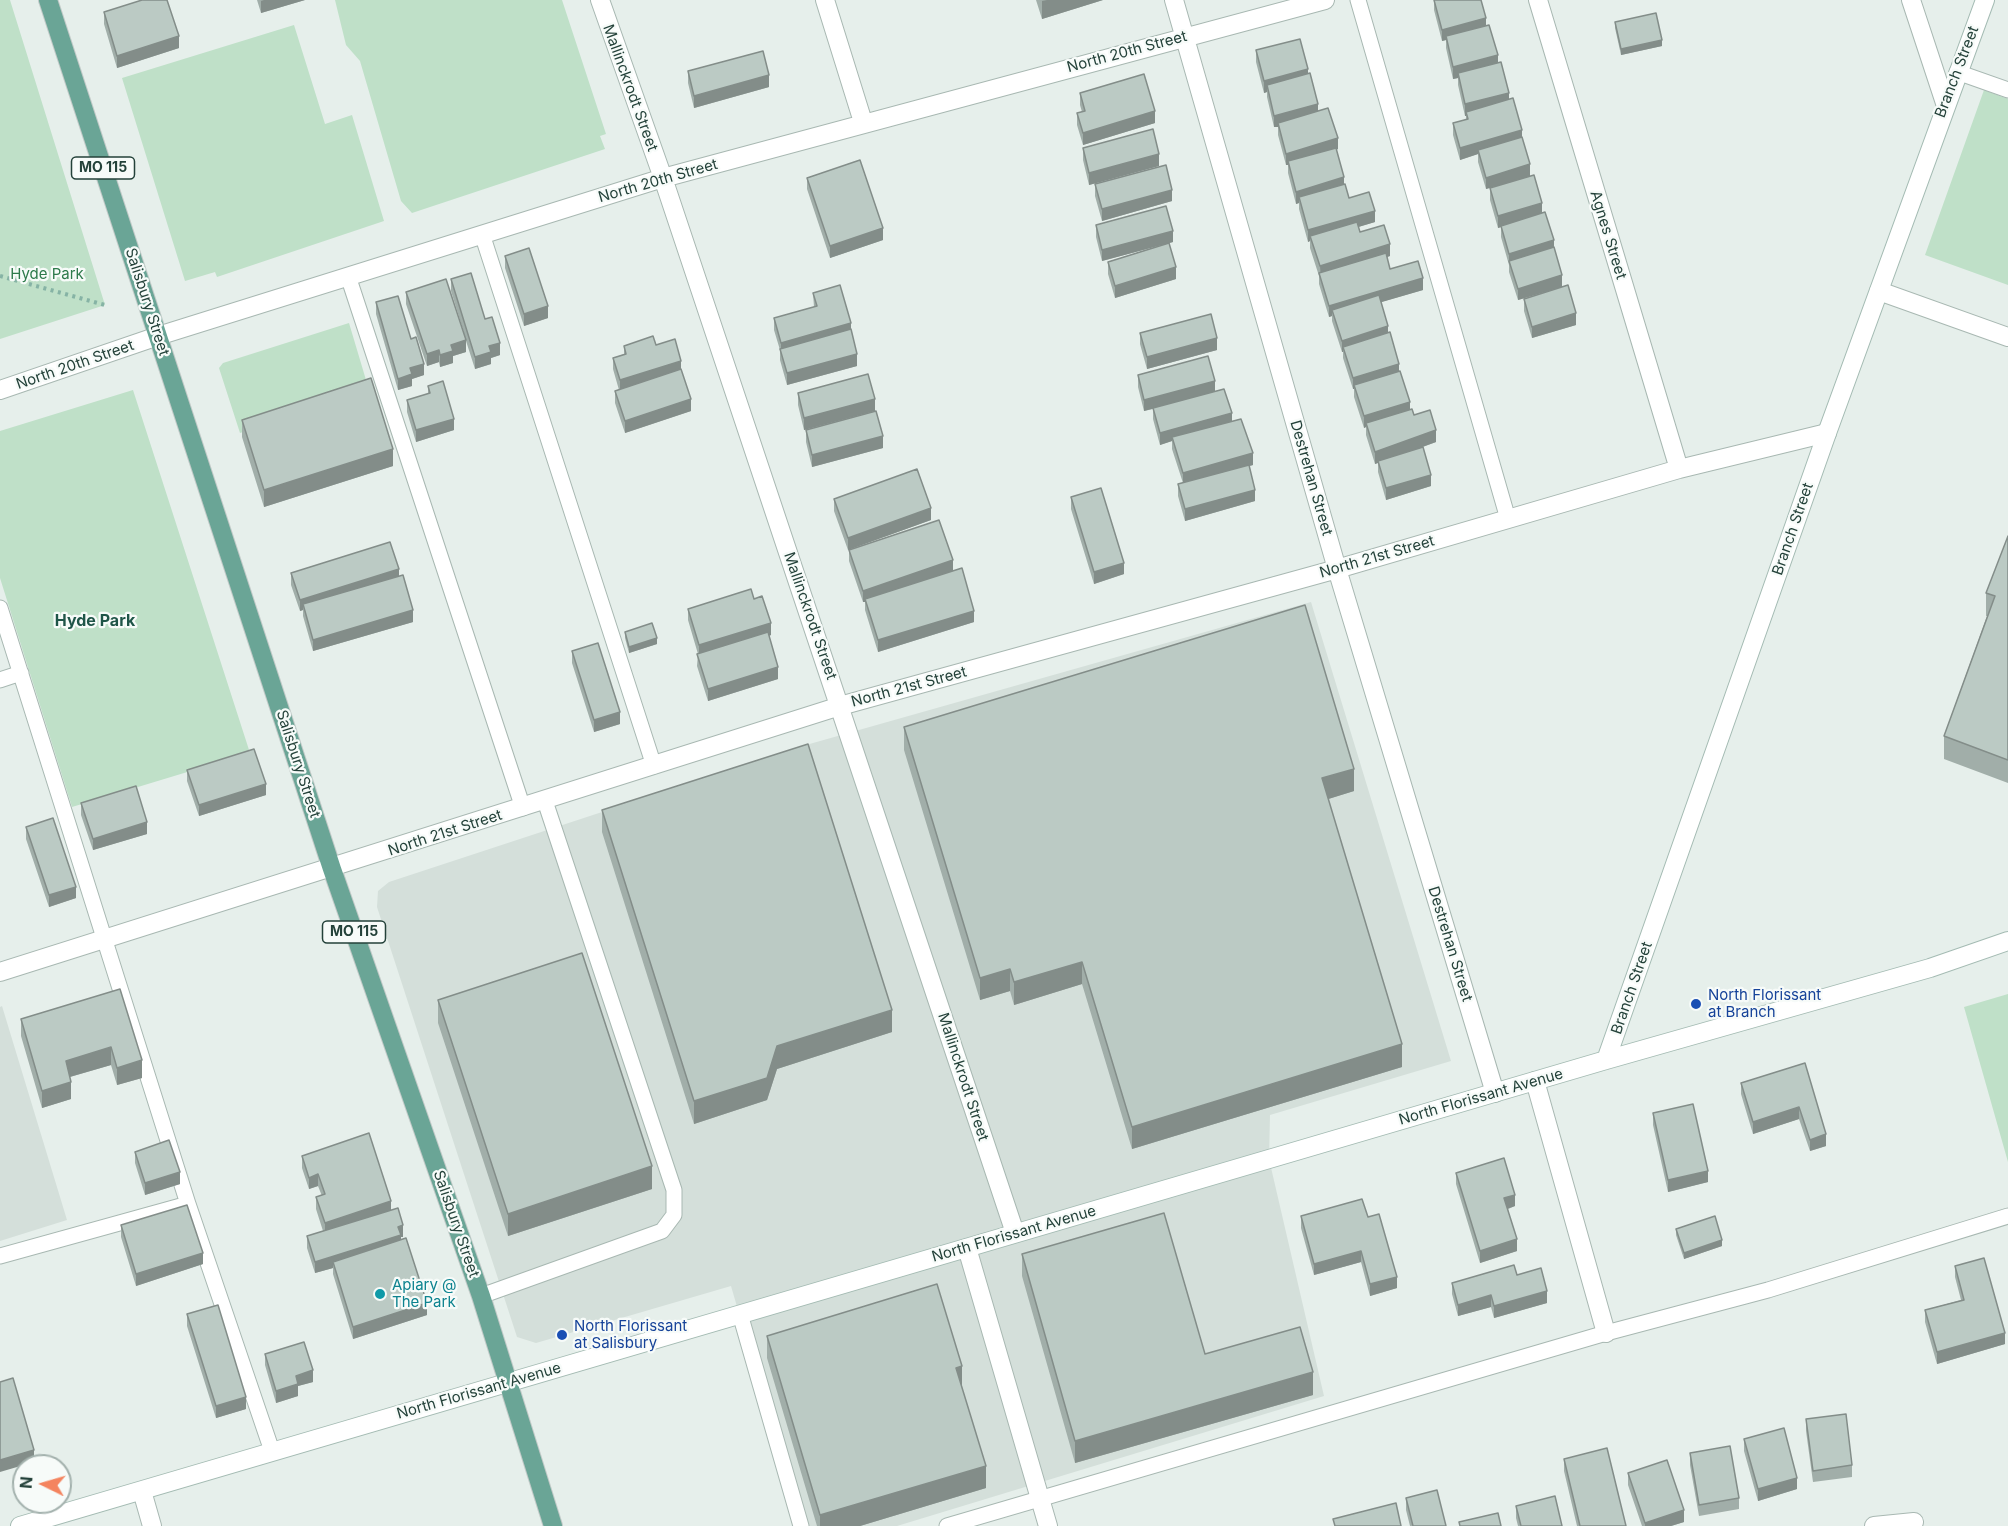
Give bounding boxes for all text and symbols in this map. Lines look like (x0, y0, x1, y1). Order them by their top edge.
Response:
street label: Mallinckrodt Street (599, 22, 661, 154)
street label: Branch Street (1931, 24, 1983, 120)
street label: North 20th Street (1065, 27, 1189, 77)
street label: North 20th Street (596, 155, 720, 207)
road number: MO 115 (72, 157, 134, 179)
street label: Agnes Street (1586, 189, 1630, 281)
street label: Salisbury Street (121, 246, 173, 358)
park label: Hyde Park (10, 265, 84, 283)
street label: North 20th Street (14, 336, 136, 394)
street label: Destrehan Street (1286, 418, 1336, 538)
street label: Branch Street (1769, 480, 1817, 578)
street label: North 21st Street (1317, 532, 1437, 582)
street label: Mallinckrodt Street (780, 550, 840, 682)
district label: Hyde Park (55, 611, 135, 631)
street label: North 21st Street (849, 663, 969, 711)
street label: Salisbury Street (272, 708, 324, 820)
street label: North 21st Street (386, 806, 504, 860)
street label: Destrehan Street (1424, 884, 1476, 1004)
road number: MO 115 (322, 921, 386, 943)
street label: Branch Street (1608, 939, 1656, 1037)
place label: North Florissant at Branch (1708, 986, 1821, 1021)
marker: North Florissant at Branch (1689, 997, 1703, 1011)
street label: Mallinckrodt Street (934, 1011, 992, 1143)
street label: North Florissant Avenue (1397, 1065, 1565, 1129)
street label: Salisbury Street (429, 1168, 483, 1280)
street label: North Florissant Avenue (930, 1202, 1098, 1266)
place label: Apiary @ The Park (392, 1276, 457, 1311)
marker: Apiary @ The Park (373, 1287, 387, 1301)
place label: North Florissant at Salisbury (574, 1317, 687, 1352)
marker: North Florissant at Salisbury (555, 1328, 569, 1342)
street label: North Florissant Avenue (395, 1359, 563, 1423)
north arrow (12, 1454, 72, 1514)
text: N (16, 1476, 37, 1490)

